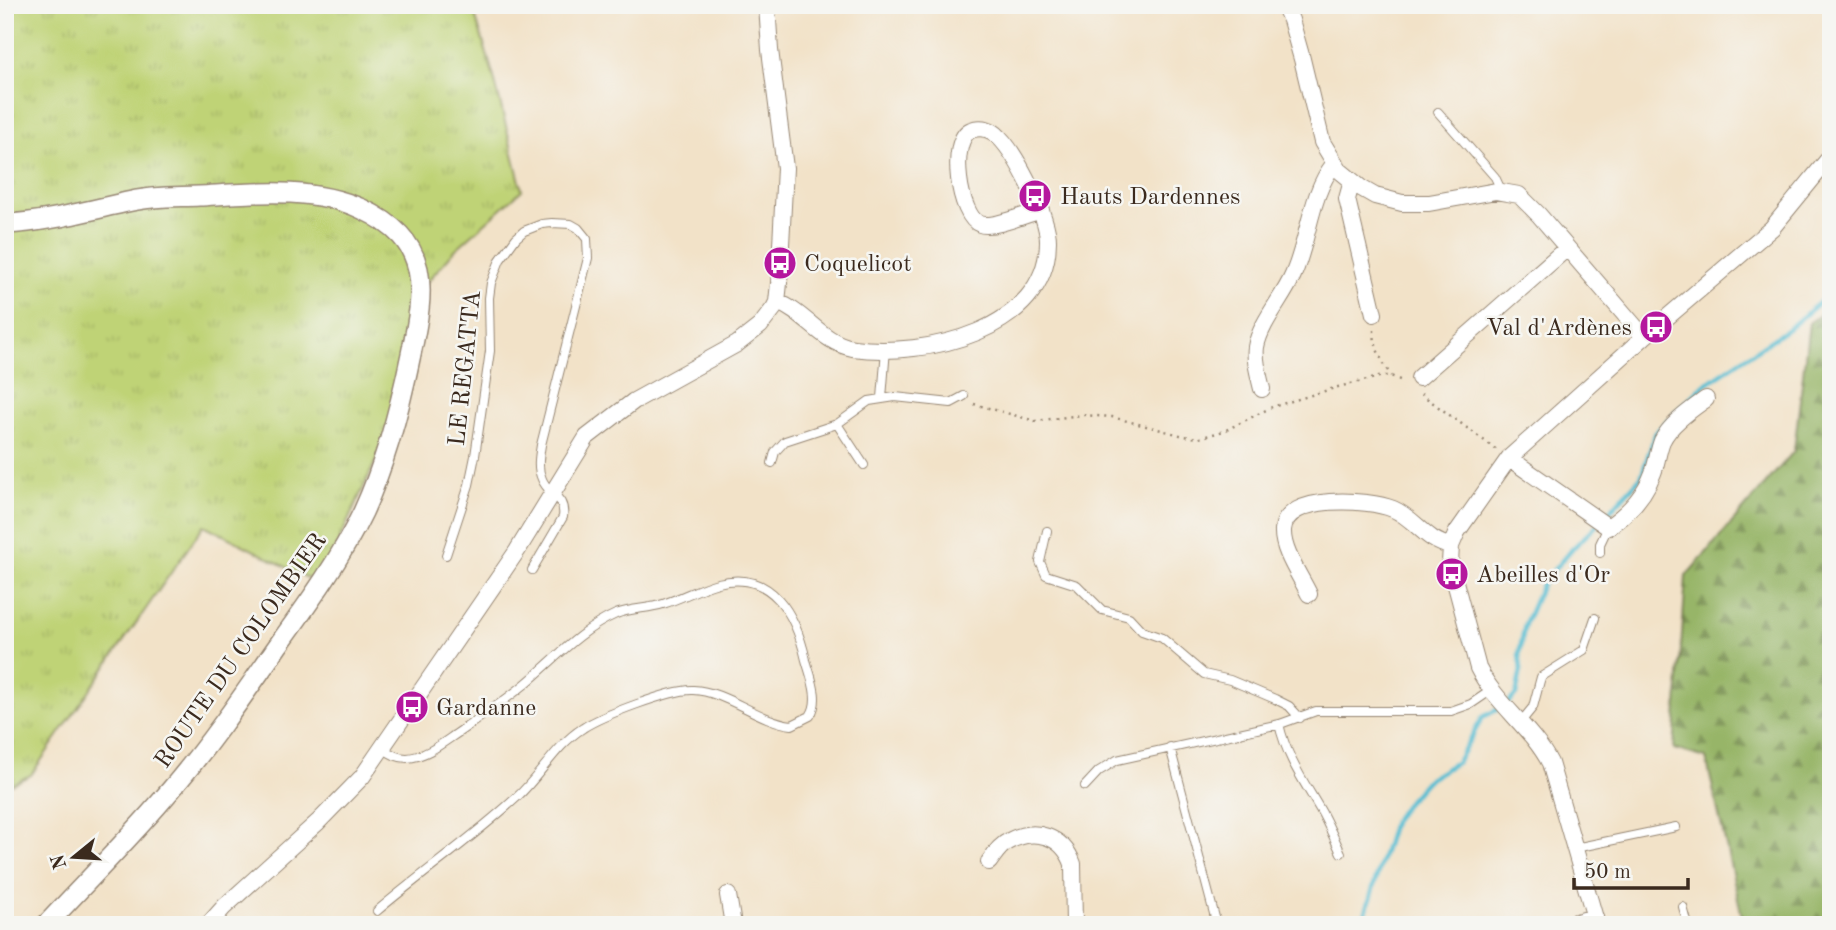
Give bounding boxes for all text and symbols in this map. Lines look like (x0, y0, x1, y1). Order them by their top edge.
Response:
bus stop icon: Hauts Dardennes (1016, 177, 1054, 215)
place label: Hauts Dardennes (1060, 186, 1240, 210)
bus stop icon: Coquelicot (761, 244, 799, 282)
place label: Coquelicot (804, 253, 912, 277)
street label: LE REGATTA (446, 289, 486, 447)
bus stop icon: Val d'Ardènes (1637, 308, 1675, 346)
place label: Val d'Ardènes (1486, 317, 1632, 341)
street label: ROUTE DU COLOMBIER (151, 529, 332, 773)
bus stop icon: Abeilles d'Or (1433, 555, 1471, 593)
place label: Abeilles d'Or (1476, 564, 1610, 588)
bus stop icon: Gardanne (393, 688, 431, 726)
place label: Gardanne (436, 697, 536, 721)
north arrow (38, 822, 108, 892)
scale bar (1574, 846, 1687, 890)
text: N (49, 851, 71, 871)
text: 50 m (1584, 862, 1631, 883)

